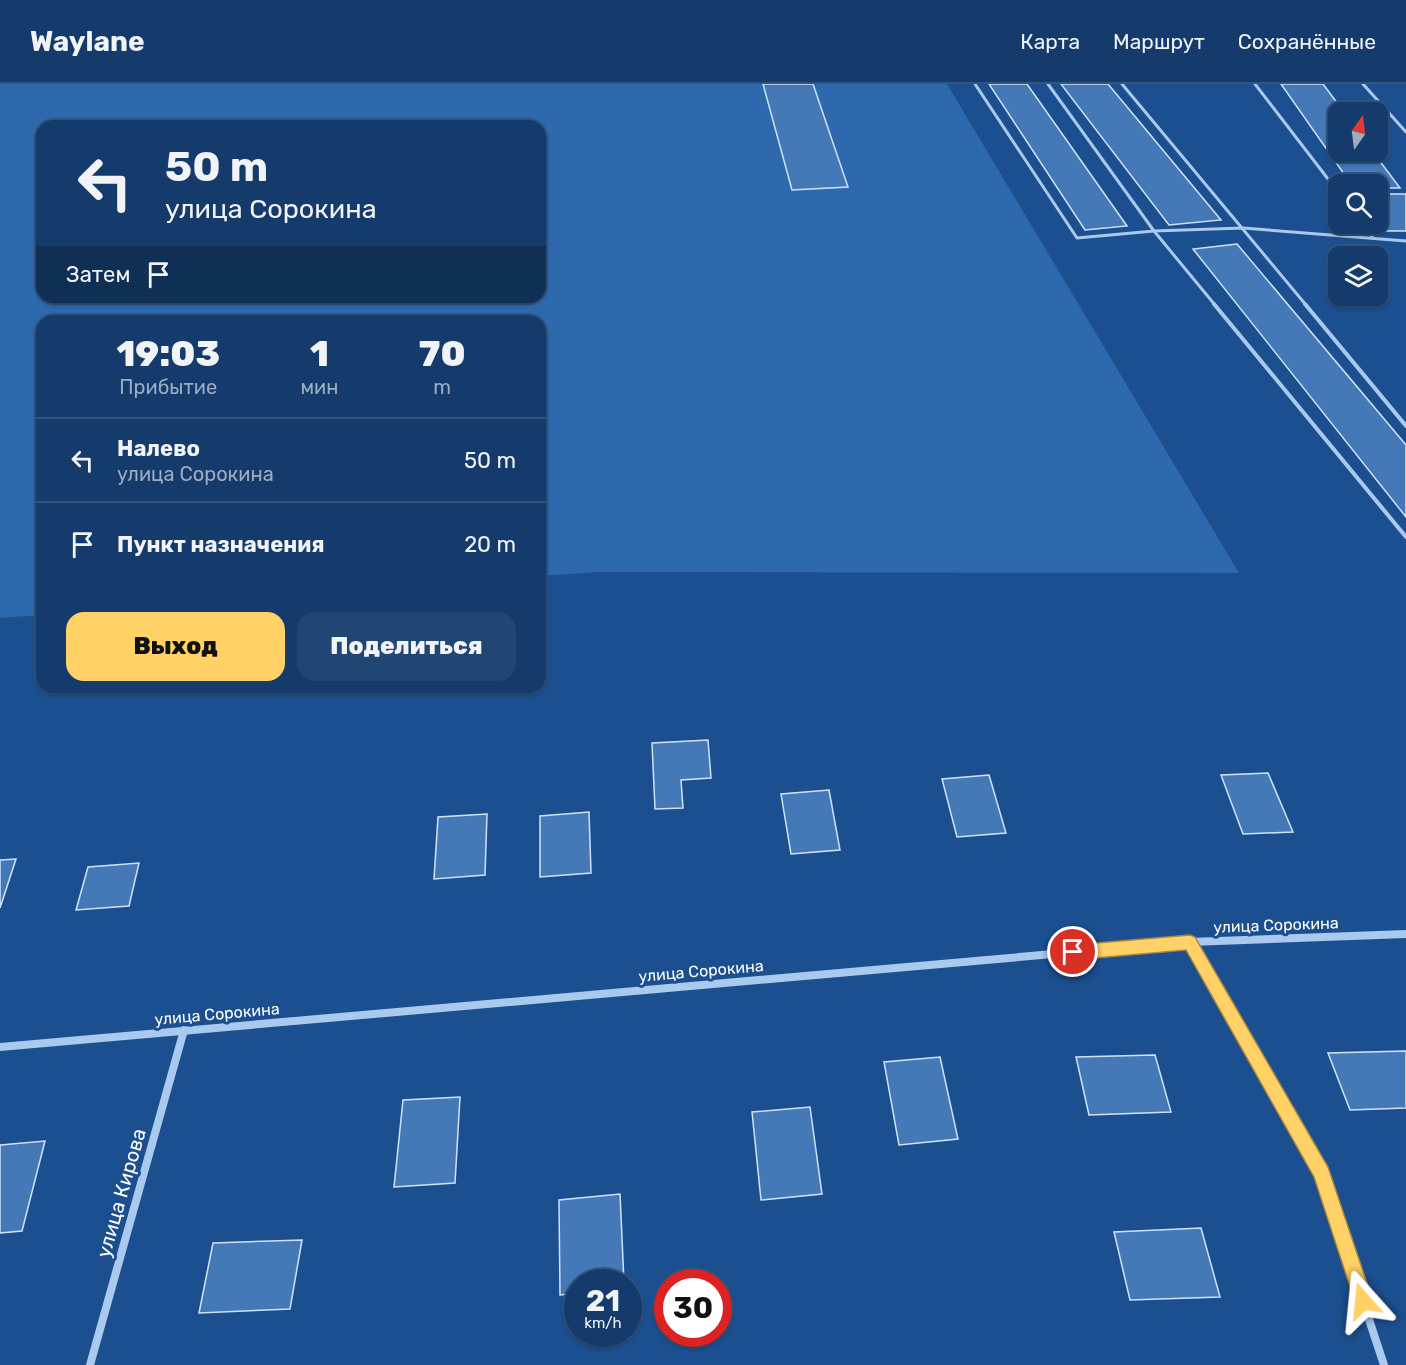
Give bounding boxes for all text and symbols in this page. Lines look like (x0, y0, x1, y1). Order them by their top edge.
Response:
text: Waylane (30, 25, 145, 58)
text: Карта (1020, 29, 1080, 54)
text: Маршрут (1113, 29, 1205, 54)
text: Сохранённые (1238, 29, 1376, 54)
north arrow (1328, 102, 1388, 162)
map controls (1328, 102, 1388, 306)
text: 50 m (165, 142, 268, 192)
icon: left (66, 144, 144, 222)
button: search (1328, 174, 1388, 234)
text: улица Сорокина (165, 193, 377, 225)
button: layers (1328, 246, 1388, 306)
icon: arrive (142, 258, 175, 291)
text: Затем (66, 261, 130, 288)
text: 19:03 (116, 332, 220, 375)
text: 1 (310, 332, 329, 375)
text: 70 (419, 332, 466, 375)
text: Прибытие (119, 375, 217, 399)
text: мин (300, 375, 338, 399)
text: m (433, 375, 451, 399)
text: Налево (117, 435, 200, 462)
icon: left (66, 444, 99, 477)
text: 50 m (464, 447, 516, 474)
text: улица Сорокина (117, 462, 274, 486)
icon: arrive (66, 528, 99, 561)
text: Пункт назначения (117, 531, 325, 558)
text: 20 m (464, 531, 516, 558)
button: Выход (66, 612, 285, 681)
button: Поделиться (297, 612, 516, 681)
street label: улица Сорокина (1213, 913, 1339, 937)
pin (1047, 926, 1098, 977)
icon: arrive (1056, 935, 1089, 968)
street label: улица Сорокина (638, 956, 764, 986)
street label: улица Сорокина (154, 999, 280, 1029)
street label: улица Кирова (91, 1126, 151, 1260)
speed limit sign: 30 (654, 1269, 732, 1347)
position arrow (1331, 1269, 1395, 1333)
text: 21 (586, 1283, 620, 1319)
text: km/h (584, 1314, 622, 1332)

